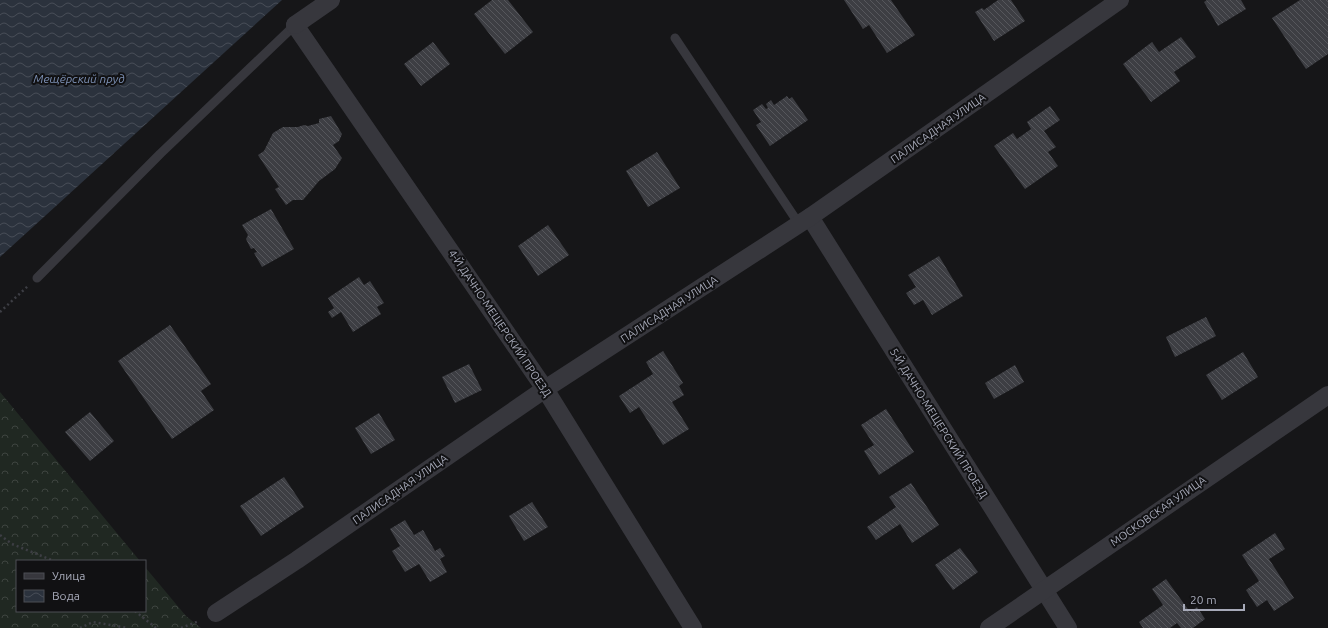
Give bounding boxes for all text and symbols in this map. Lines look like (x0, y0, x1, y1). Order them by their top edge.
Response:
water label: Мещёрский пруд (33, 72, 125, 85)
street label: ПАЛИСАДНАЯ УЛИЦА (888, 90, 988, 165)
street label: 4-Й ДАЧНО-МЕЩЕРСКИЙ ПРОЕЗД (446, 247, 554, 399)
street label: ПАЛИСАДНАЯ УЛИЦА (618, 273, 720, 345)
street label: 5-Й ДАЧНО-МЕЩЕРСКИЙ ПРОЕЗД (888, 346, 990, 500)
street label: ПАЛИСАДНАЯ УЛИЦА (350, 451, 450, 526)
street label: МОСКОВСКАЯ УЛИЦА (1108, 473, 1209, 548)
legend (16, 560, 146, 612)
text: Улица (52, 569, 85, 582)
scale bar (1184, 586, 1244, 612)
text: Вода (52, 589, 80, 602)
text: 20 m (1190, 593, 1217, 606)

